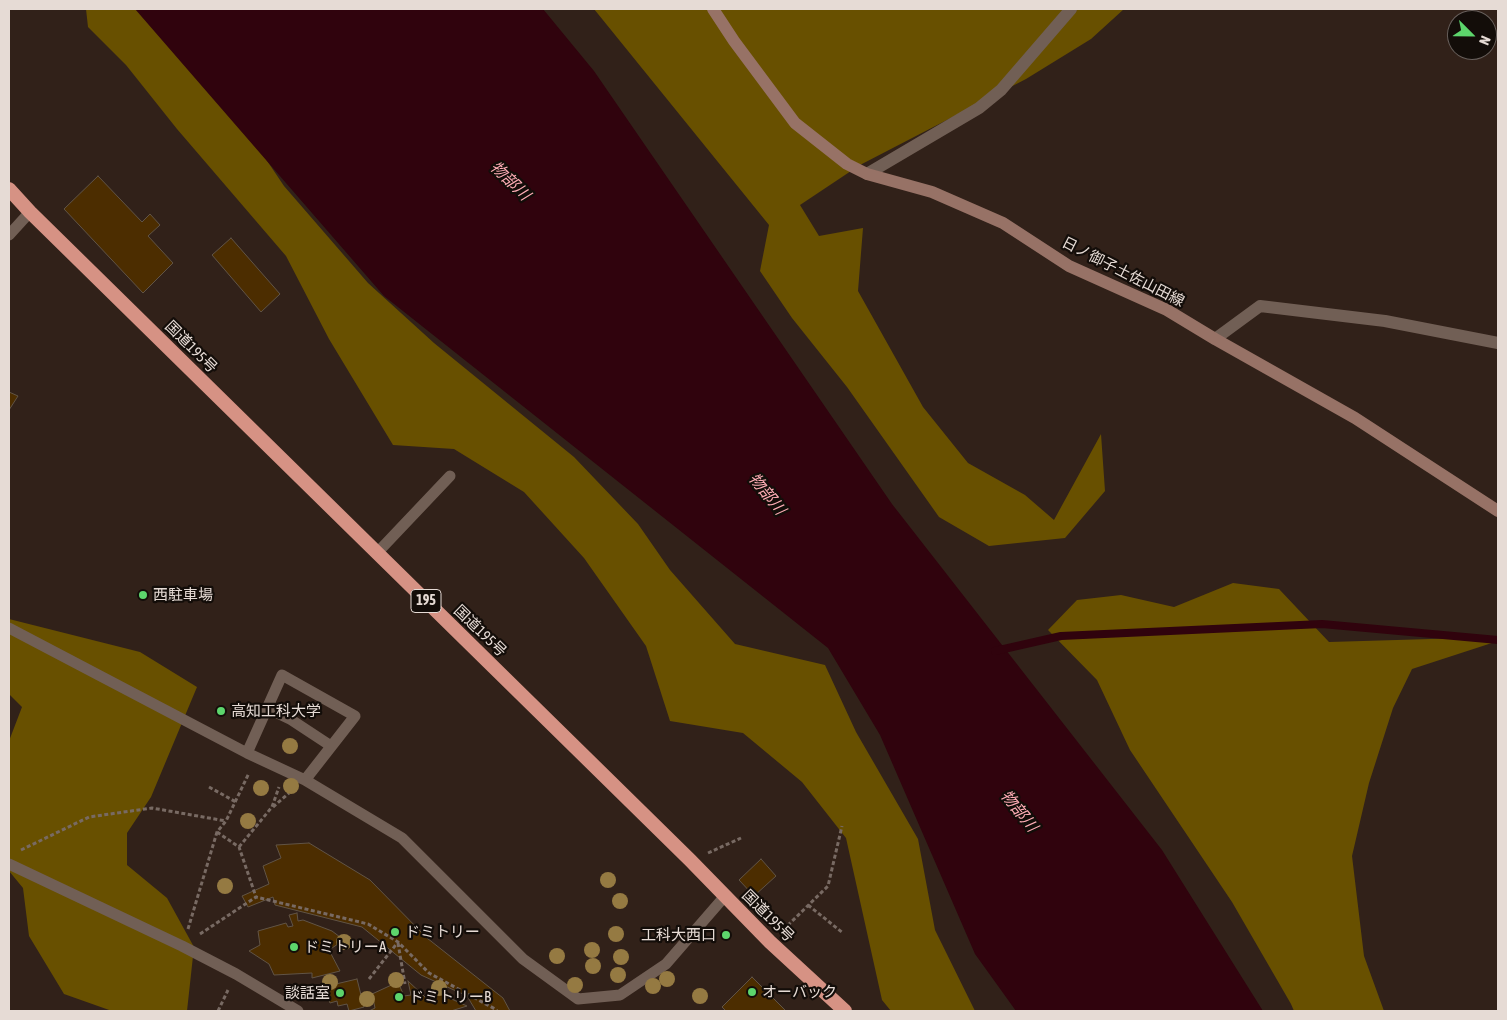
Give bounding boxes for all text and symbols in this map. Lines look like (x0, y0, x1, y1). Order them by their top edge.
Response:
north arrow (1447, 10, 1497, 60)
text: N (1476, 34, 1494, 47)
water label: 物部川 (486, 157, 534, 205)
street label: 日ノ御子土佐山田線 (1059, 233, 1187, 311)
street label: 国道195号 (161, 317, 221, 377)
water label: 物部川 (744, 469, 790, 519)
place label: 西駐車場 (153, 586, 213, 604)
marker: 西駐車場 (137, 589, 149, 601)
road number: 195 (411, 590, 441, 612)
street label: 国道195号 (450, 602, 510, 660)
place label: 高知工科大学 (231, 702, 321, 720)
marker: 高知工科大学 (215, 705, 227, 717)
water label: 物部川 (996, 786, 1042, 836)
street label: 国道195号 (738, 886, 798, 946)
place label: ドミトリー (405, 923, 480, 941)
marker: ドミトリー (389, 926, 401, 938)
place label: 工科大西口 (641, 926, 716, 944)
marker: 工科大西口 (720, 929, 732, 941)
place label: ドミトリーA (304, 938, 386, 956)
marker: ドミトリーA (288, 941, 300, 953)
place label: オーバック (762, 983, 837, 1001)
place label: 談話室 (285, 984, 330, 1002)
marker: オーバック (746, 986, 758, 998)
marker: 談話室 (334, 987, 346, 999)
place label: ドミトリーB (409, 988, 491, 1006)
marker: ドミトリーB (393, 991, 405, 1003)

